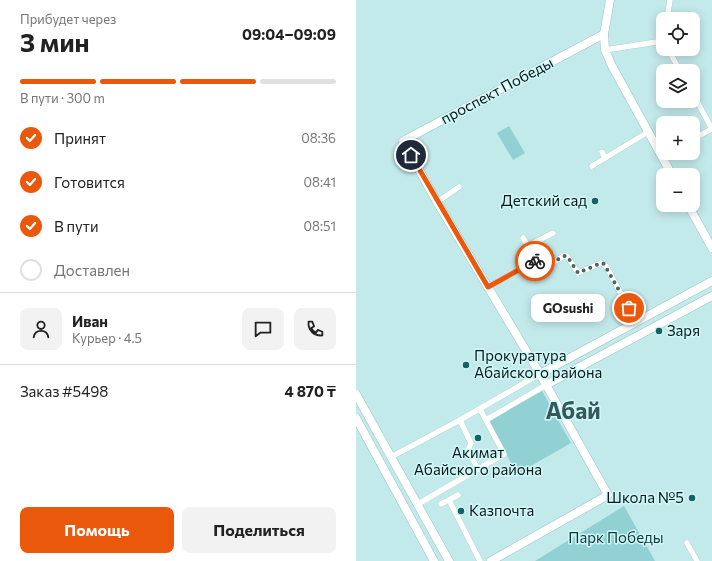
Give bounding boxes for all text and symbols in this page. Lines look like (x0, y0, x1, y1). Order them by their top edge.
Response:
text: Прибудет через (20, 11, 116, 27)
map controls (656, 12, 700, 212)
button: locate (656, 12, 700, 56)
text: 09:04–09:09 (242, 25, 336, 43)
text: 3 мин (20, 26, 90, 57)
street label: проспект Победы (437, 53, 556, 127)
button: layers (656, 64, 700, 108)
text: В пути · 300 m (20, 90, 105, 106)
button: + (656, 116, 700, 160)
icon: check (20, 127, 42, 149)
text: Принят (54, 129, 106, 147)
text: 08:36 (301, 130, 336, 146)
pin (394, 138, 428, 172)
icon: home (400, 144, 422, 166)
button: − (656, 168, 700, 212)
icon: check (20, 171, 42, 193)
text: Готовится (54, 173, 125, 191)
text: 08:41 (304, 174, 336, 190)
place label: Детский сад (501, 191, 587, 209)
marker: Детский сад (590, 196, 600, 206)
icon: check (20, 215, 42, 237)
text: В пути (54, 217, 99, 235)
text: 08:51 (304, 218, 336, 234)
courier (515, 241, 555, 281)
icon: bike (524, 250, 546, 272)
text: Доставлен (54, 261, 130, 279)
pin (612, 291, 646, 325)
callout: GOsushi (531, 294, 605, 322)
icon: bag (618, 297, 640, 319)
text: GOsushi (543, 300, 593, 316)
button: person (20, 308, 62, 350)
button: chat (242, 308, 284, 350)
button: phone (294, 308, 336, 350)
text: Иван (72, 312, 108, 330)
place label: Заря (667, 321, 700, 339)
marker: Заря (654, 326, 664, 336)
text: Курьер · 4.5 (72, 330, 142, 346)
place label: Прокуратура Абайского района (474, 346, 602, 381)
marker: Прокуратура Абайского района (461, 360, 471, 370)
text: Заказ #5498 (20, 382, 108, 400)
text: 4 870 ₸ (285, 382, 336, 400)
district label: Абай (545, 396, 601, 424)
marker: Акимат Абайского района (473, 433, 483, 443)
place label: Акимат Абайского района (414, 443, 542, 478)
place label: Школа №5 (606, 488, 684, 506)
marker: Школа №5 (687, 493, 697, 503)
place label: Казпочта (469, 501, 534, 519)
marker: Казпочта (456, 506, 466, 516)
button: Помощь (20, 507, 174, 553)
button: Поделиться (182, 507, 336, 553)
park label: Парк Победы (568, 528, 664, 546)

